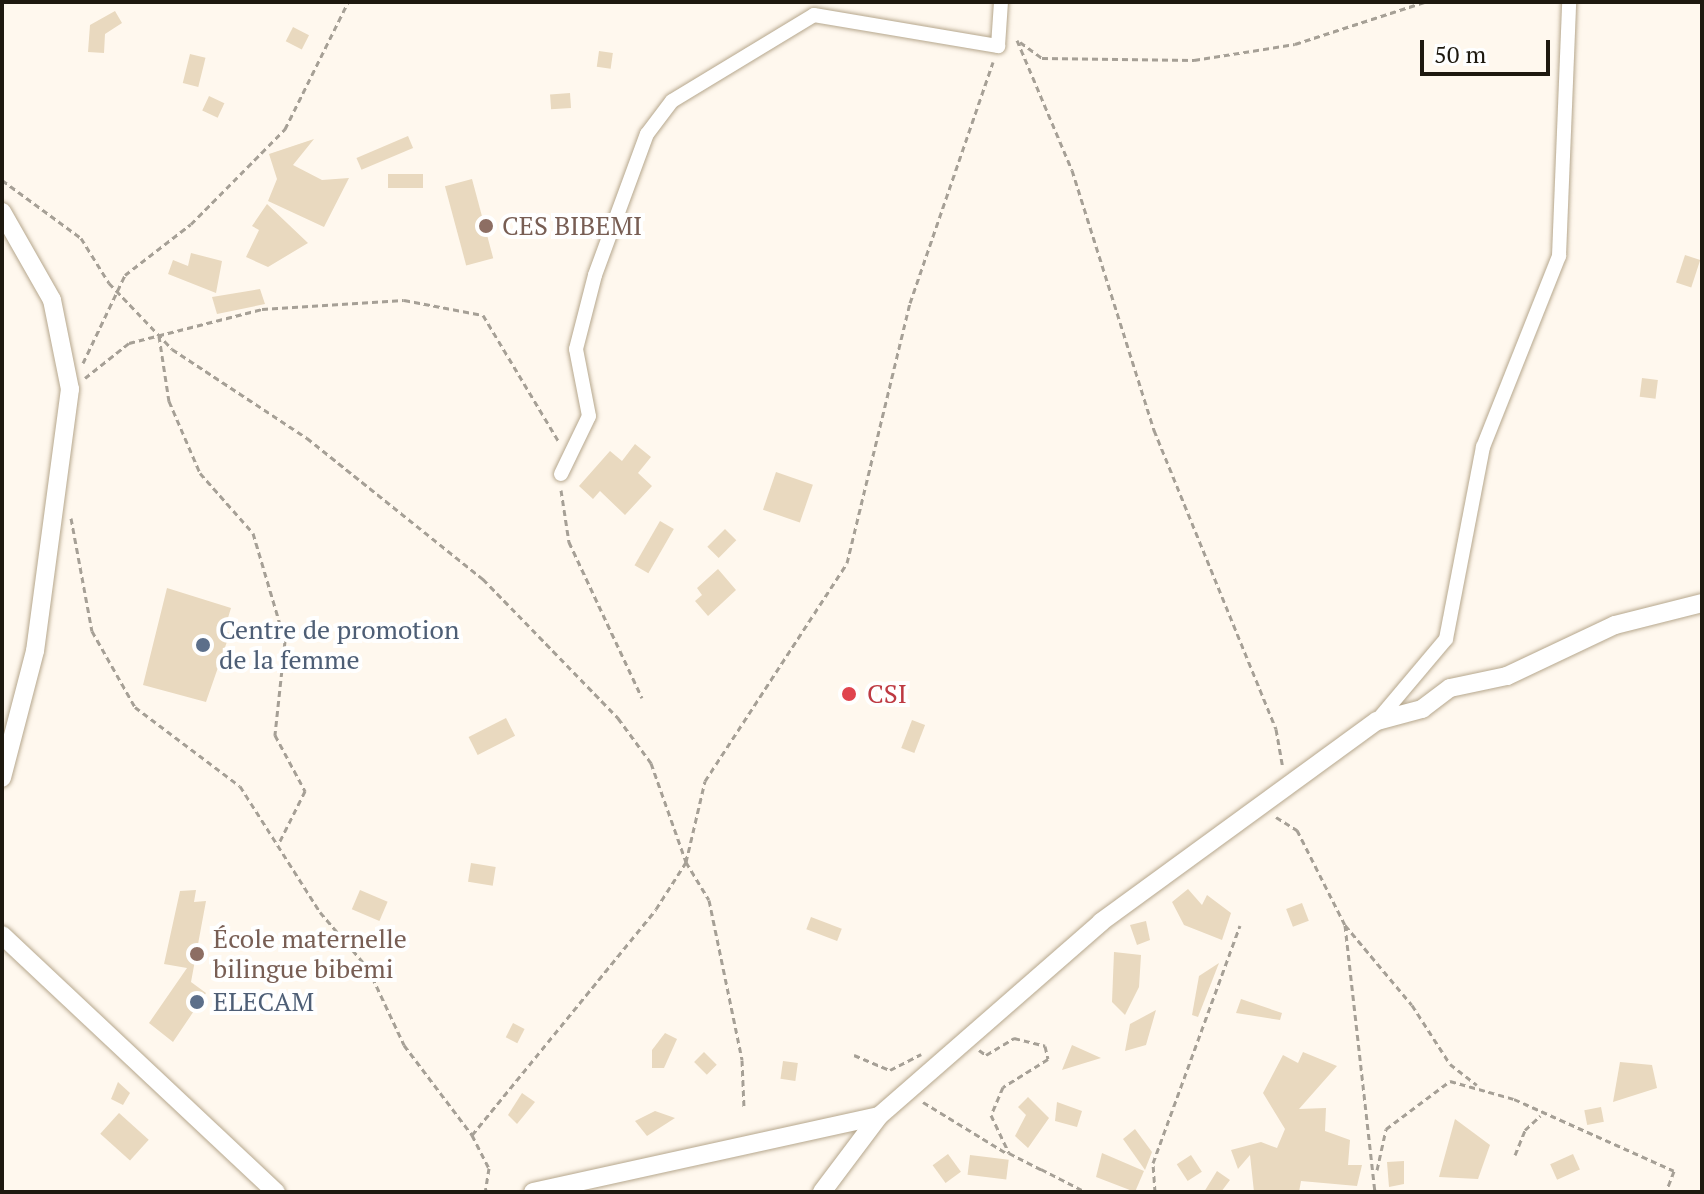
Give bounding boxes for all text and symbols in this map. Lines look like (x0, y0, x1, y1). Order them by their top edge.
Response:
scale bar (1424, 24, 1554, 74)
text: 50 m (1434, 38, 1486, 70)
place label: CES BIBEMI (502, 210, 642, 242)
marker: CES BIBEMI (477, 217, 495, 235)
place label: Centre de promotion de la femme (219, 614, 459, 676)
marker: Centre de promotion de la femme (194, 636, 212, 654)
place label: CSI (867, 678, 907, 710)
marker: CSI (838, 683, 860, 705)
place label: École maternelle bilingue bibemi (213, 923, 407, 984)
marker: École maternelle bilingue bibemi (188, 945, 206, 963)
place label: ELECAM (213, 986, 314, 1018)
marker: ELECAM (188, 993, 206, 1011)

